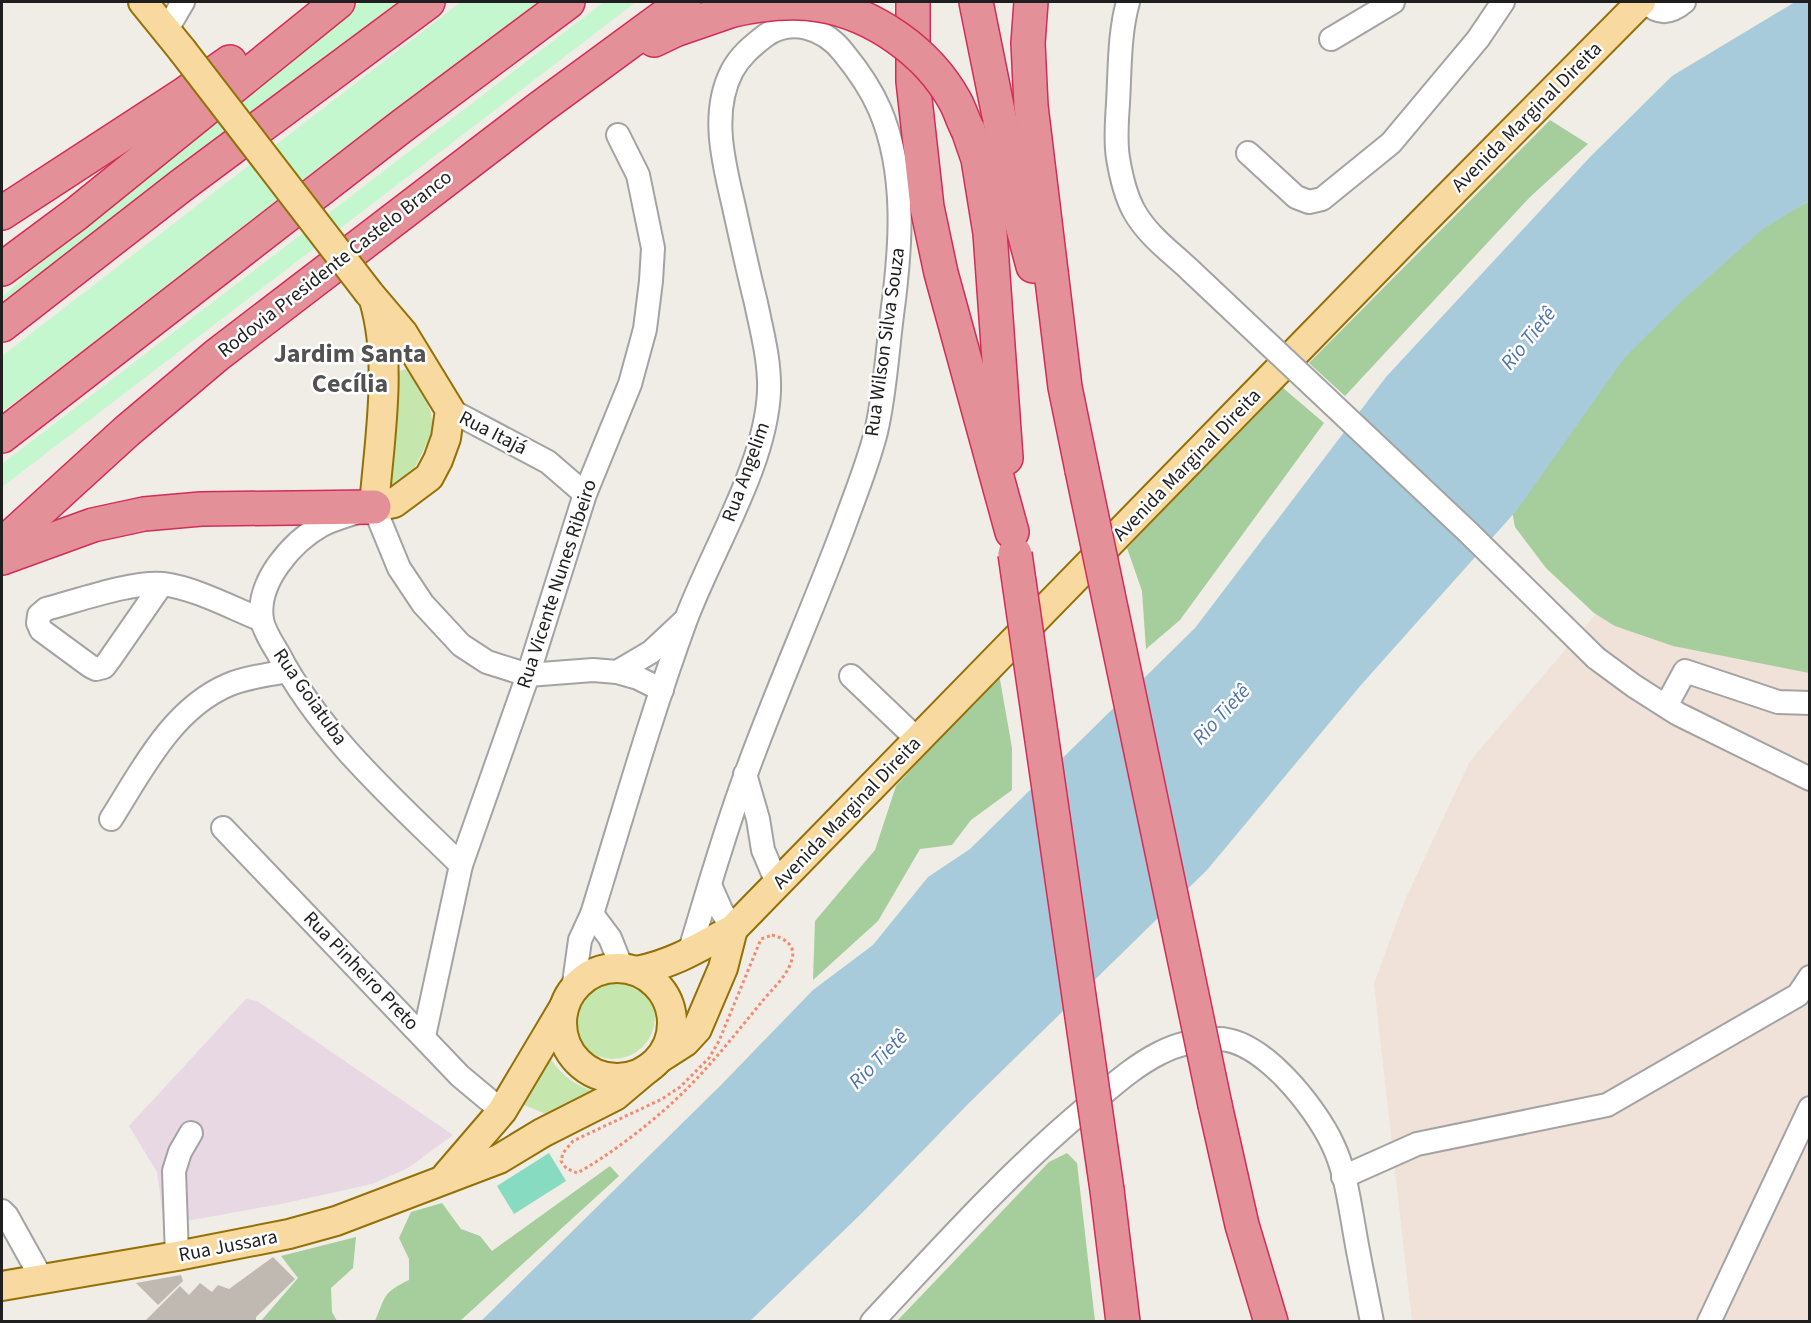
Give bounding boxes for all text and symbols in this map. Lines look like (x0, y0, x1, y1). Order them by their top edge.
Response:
street label: Avenida Marginal Direita (1445, 35, 1609, 199)
street label: Rodovia Presidente Castelo Branco (212, 164, 458, 364)
street label: Rua Wilson Silva Souza (858, 246, 912, 438)
water label: Rio Tietê (1493, 300, 1563, 376)
district label: Jardim Santa Cecília (274, 335, 426, 402)
street label: Avenida Marginal Direita (1107, 382, 1267, 548)
street label: Rua Itajá (454, 404, 532, 462)
street label: Rua Angelim (715, 418, 777, 526)
street label: Rua Vicente Nunes Ribeiro (510, 476, 604, 692)
street label: Rua Goiatuba (266, 643, 354, 751)
water label: Rio Tietê (1185, 677, 1257, 751)
street label: Avenida Marginal Direita (767, 730, 927, 896)
street label: Rua Pinheiro Preto (297, 905, 425, 1037)
water label: Rio Tietê (841, 1022, 915, 1096)
street label: Rua Jussara (176, 1223, 280, 1269)

